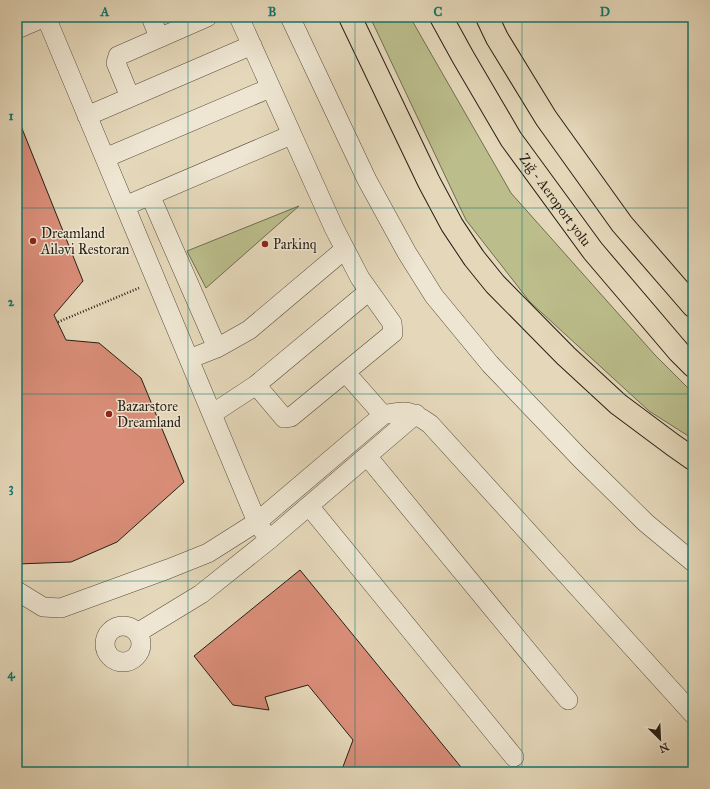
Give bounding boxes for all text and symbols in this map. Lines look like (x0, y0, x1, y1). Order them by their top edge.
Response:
text: A (100, 4, 110, 20)
text: B (268, 4, 277, 20)
text: C (434, 4, 443, 20)
text: D (600, 4, 610, 20)
text: 1 (8, 108, 14, 124)
street label: Zığ - Aeroport yolu (516, 150, 595, 250)
place label: Dreamland Ailəvi Restoran (40, 225, 130, 258)
marker: Dreamland Ailəvi Restoran (28, 236, 38, 246)
place label: Parkinq (273, 236, 317, 254)
marker: Parkinq (260, 239, 270, 249)
text: 2 (8, 294, 15, 310)
place label: Bazarstore Dreamland (117, 398, 181, 431)
marker: Bazarstore Dreamland (104, 409, 114, 419)
text: 3 (8, 480, 14, 496)
text: 4 (7, 666, 15, 682)
north arrow (640, 719, 680, 759)
text: N (656, 740, 671, 756)

